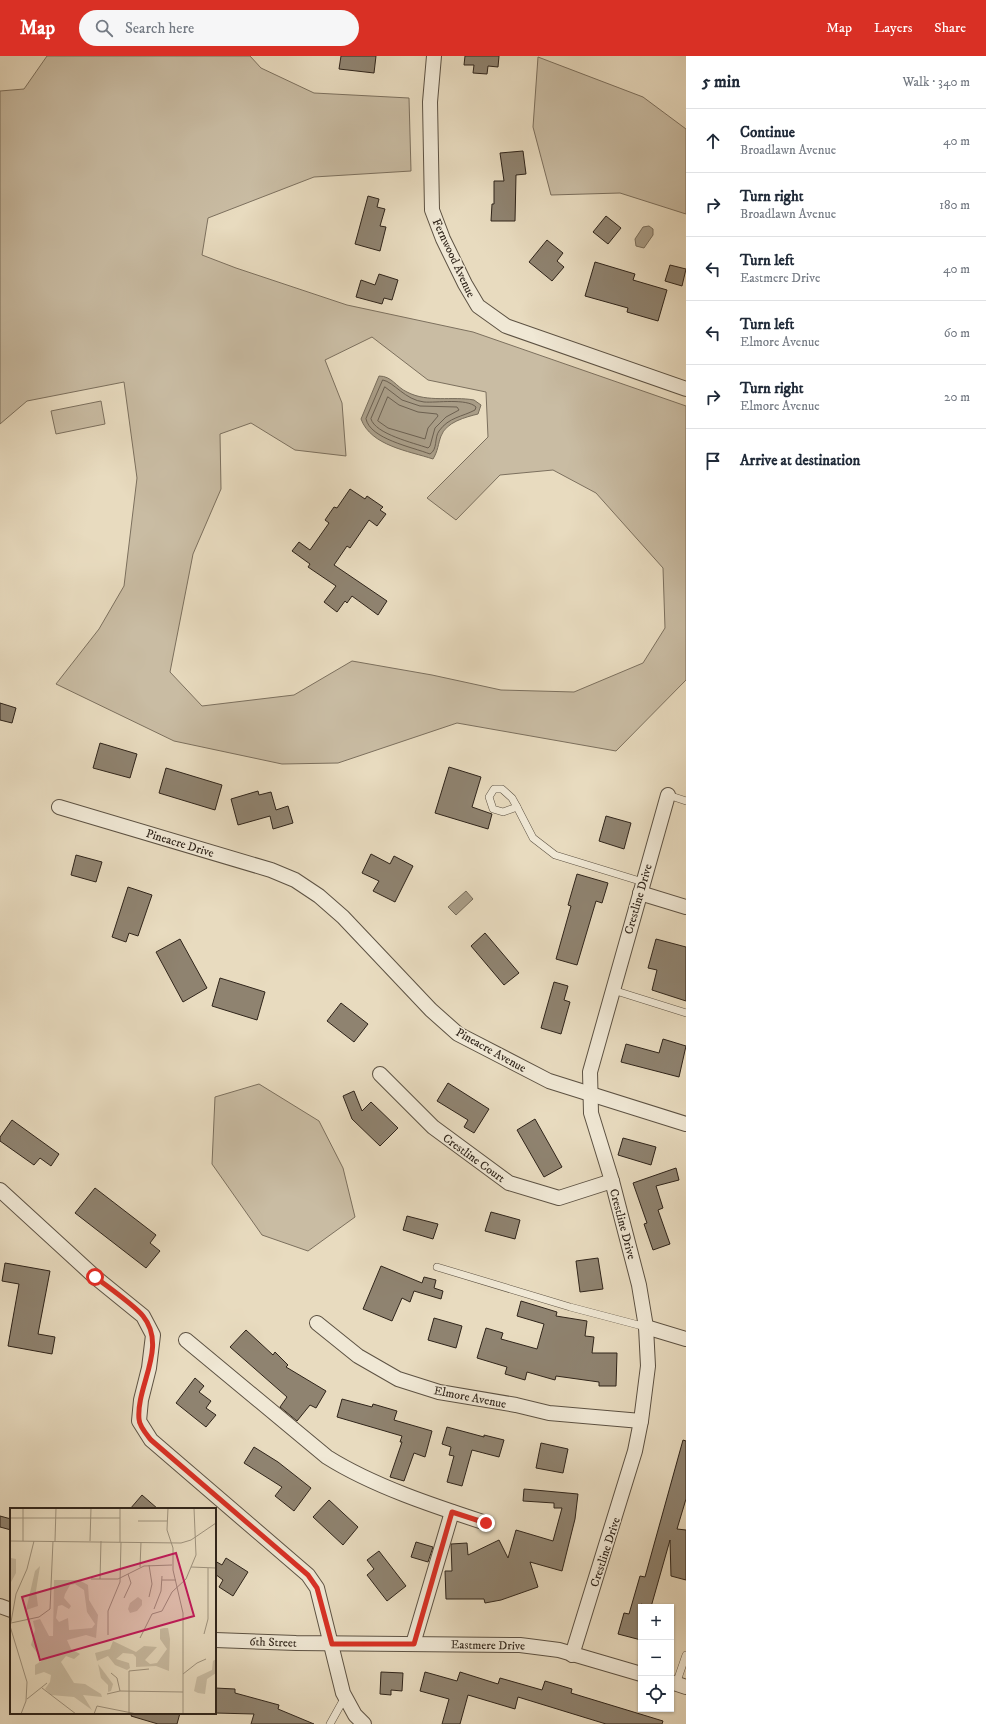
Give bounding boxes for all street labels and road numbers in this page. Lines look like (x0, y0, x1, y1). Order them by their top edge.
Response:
street label: Fernwood Avenue (429, 216, 478, 300)
street label: Pineacre Drive (144, 826, 216, 861)
street label: Crestline Drive (621, 862, 656, 936)
street label: Pineacre Avenue (453, 1025, 529, 1076)
street label: Crestline Court (440, 1131, 508, 1186)
street label: Crestline Drive (606, 1187, 639, 1261)
street label: Elmore Avenue (432, 1383, 507, 1412)
street label: Crestline Drive (587, 1515, 624, 1589)
street label: 6th Street (249, 1634, 297, 1651)
street label: Eastmere Drive (451, 1637, 525, 1654)

